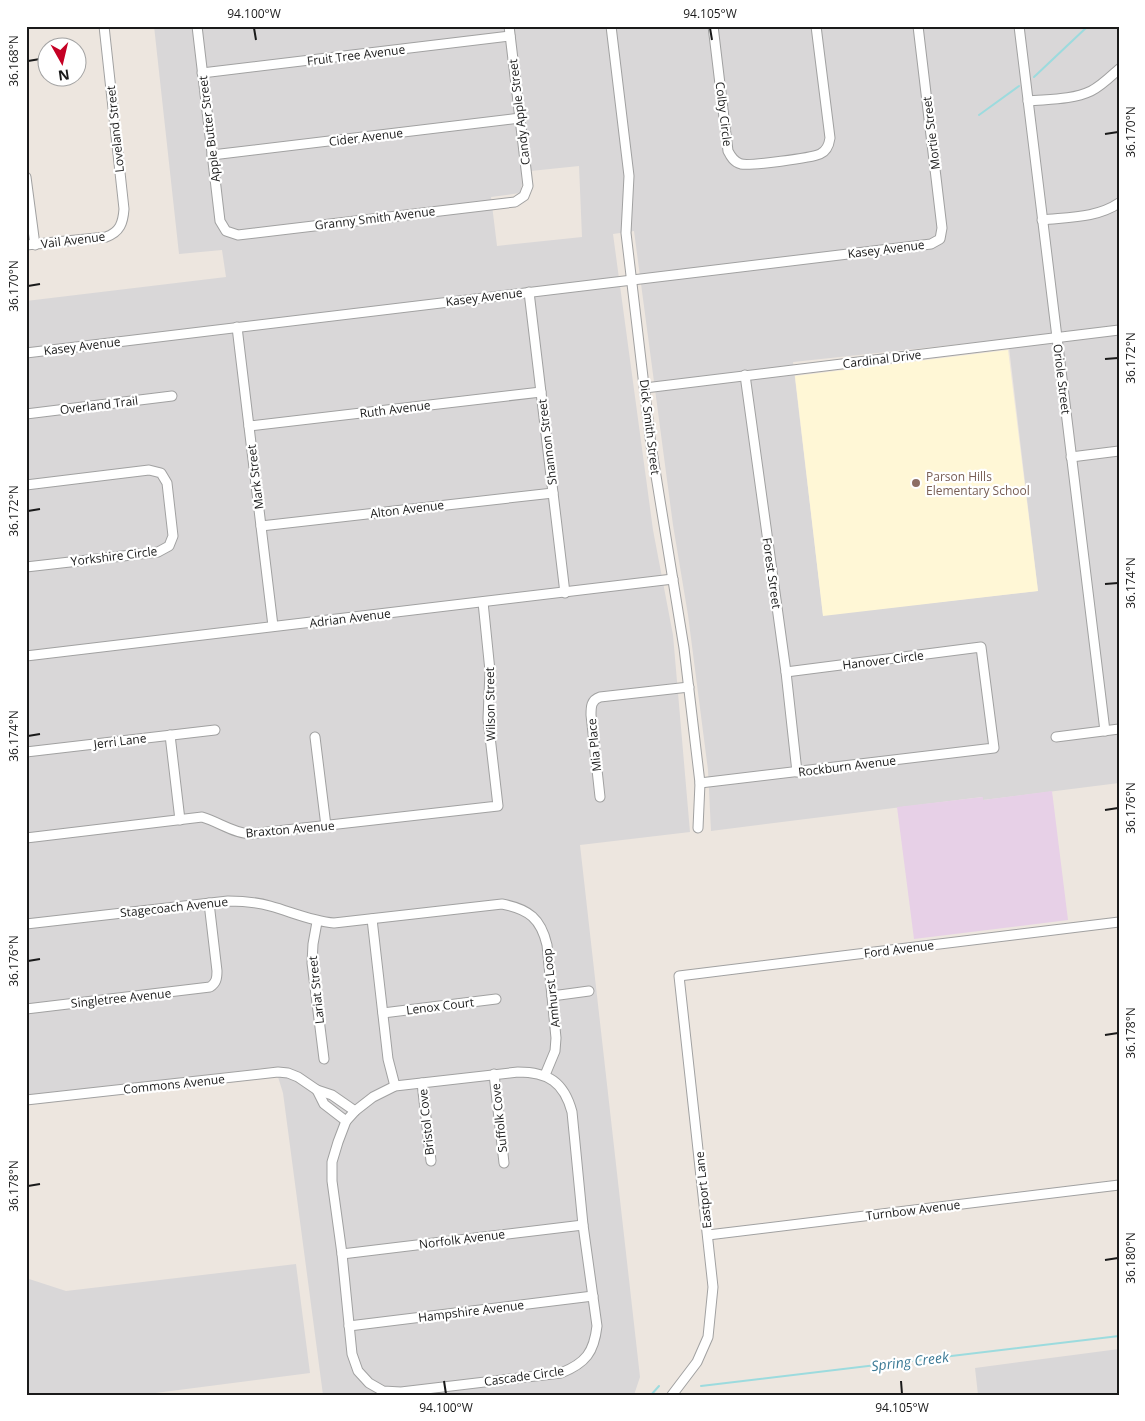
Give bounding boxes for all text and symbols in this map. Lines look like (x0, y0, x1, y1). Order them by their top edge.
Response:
text: 94.100°W (227, 5, 281, 22)
text: 94.105°W (683, 5, 737, 22)
text: 36.168°N (5, 35, 22, 87)
north arrow (38, 38, 88, 88)
street label: Fruit Tree Avenue (306, 41, 406, 69)
street label: Candy Apple Street (504, 58, 534, 166)
text: N (57, 65, 71, 86)
street label: Apple Butter Street (194, 75, 224, 183)
street label: Colby Circle (712, 81, 736, 148)
street label: Loveland Street (102, 85, 128, 173)
street label: Mortie Street (918, 95, 944, 171)
text: 36.170°N (1122, 106, 1139, 158)
street label: Cider Avenue (328, 124, 404, 150)
street label: Granny Smith Avenue (314, 202, 437, 234)
street label: Vail Avenue (40, 228, 106, 252)
street label: Kasey Avenue (847, 236, 926, 262)
text: 36.170°N (5, 260, 22, 312)
street label: Kasey Avenue (445, 284, 524, 310)
text: 36.172°N (1122, 332, 1139, 384)
street label: Kasey Avenue (43, 333, 122, 359)
street label: Oriole Street (1049, 343, 1075, 415)
street label: Cardinal Drive (842, 346, 923, 372)
street label: Dick Smith Street (636, 378, 664, 476)
street label: Overland Trail (59, 392, 139, 418)
street label: Ruth Avenue (359, 396, 432, 422)
street label: Shannon Street (533, 398, 561, 486)
street label: Mark Street (243, 444, 267, 510)
place label: Parson Hills Elementary School (926, 468, 1030, 499)
marker: Parson Hills Elementary School (910, 477, 922, 489)
text: 36.172°N (5, 485, 22, 537)
street label: Alton Avenue (369, 496, 445, 522)
street label: Forest Street (759, 536, 785, 610)
street label: Yorkshire Circle (70, 542, 158, 570)
text: 36.174°N (1122, 557, 1139, 609)
street label: Adrian Avenue (308, 605, 392, 631)
street label: Hanover Circle (841, 647, 925, 673)
street label: Wilson Street (481, 667, 499, 741)
text: 36.174°N (5, 710, 22, 762)
street label: Mia Place (583, 717, 605, 772)
street label: Jerri Lane (92, 729, 148, 753)
street label: Rockburn Avenue (797, 752, 897, 780)
text: 36.176°N (1122, 782, 1139, 834)
street label: Braxton Avenue (245, 817, 336, 841)
street label: Stagecoach Avenue (119, 893, 229, 921)
text: 36.176°N (5, 935, 22, 987)
street label: Ford Avenue (863, 936, 935, 962)
street label: Amhurst Loop (538, 948, 564, 1028)
street label: Lariat Street (304, 955, 328, 1025)
street label: Singletree Avenue (70, 984, 172, 1012)
street label: Lenox Court (405, 993, 475, 1019)
text: 36.178°N (1122, 1007, 1139, 1059)
street label: Commons Avenue (122, 1070, 226, 1098)
street label: Suffolk Cove (487, 1082, 511, 1153)
street label: Bristol Cove (414, 1088, 438, 1156)
street label: Eastport Lane (690, 1150, 715, 1229)
text: 36.178°N (5, 1160, 22, 1212)
street label: Turnbow Avenue (865, 1196, 961, 1224)
street label: Norfolk Avenue (418, 1225, 506, 1253)
text: 36.180°N (1122, 1232, 1139, 1284)
street label: Hampshire Avenue (417, 1296, 525, 1326)
water label: Spring Creek (870, 1347, 951, 1375)
street label: Cascade Circle (483, 1362, 565, 1390)
text: 94.100°W (419, 1399, 473, 1416)
text: 94.105°W (875, 1399, 929, 1416)

